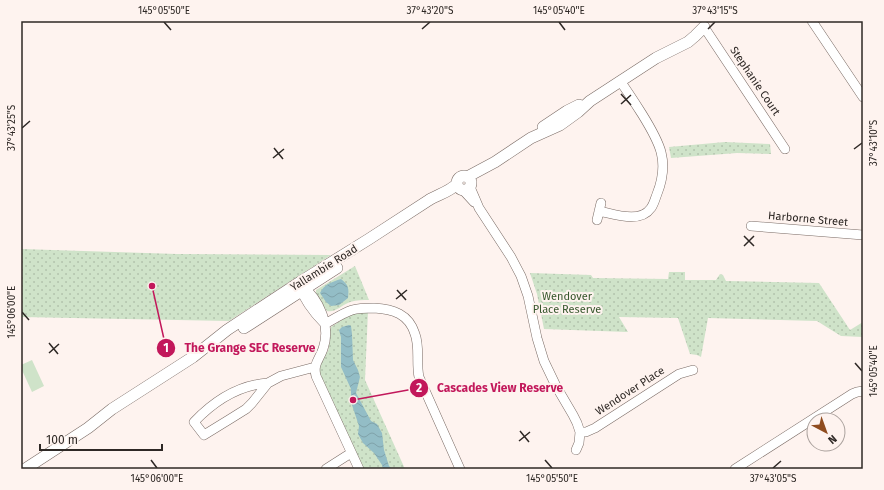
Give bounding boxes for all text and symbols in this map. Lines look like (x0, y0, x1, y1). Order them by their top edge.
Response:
text: 145°05'50"E (138, 5, 190, 17)
text: 37°43'20"S (407, 5, 454, 17)
text: 145°05'40"E (533, 5, 585, 17)
text: 37°43'15"S (692, 5, 738, 17)
street label: Stephanie Court (727, 44, 783, 118)
text: 37°43'25"S (6, 104, 18, 151)
text: 37°43'10"S (868, 119, 880, 166)
street label: Harborne Street (768, 209, 848, 229)
street label: Yallambie Road (288, 242, 360, 294)
text: 145°06'00"E (6, 286, 18, 338)
park label: Wendover Place Reserve (533, 290, 601, 316)
callout: The Grange SEC Reserve (156, 336, 323, 360)
text: 1 (163, 341, 169, 355)
text: The Grange SEC Reserve (185, 341, 316, 355)
text: 145°05'40"E (868, 345, 880, 397)
street label: Wendover Place (593, 364, 667, 418)
callout: Cascades View Reserve (409, 376, 571, 400)
text: 2 (416, 381, 422, 395)
text: Cascades View Reserve (437, 381, 563, 395)
north arrow (806, 412, 846, 452)
scale bar (40, 426, 162, 452)
text: N (825, 432, 839, 446)
text: 100 m (46, 433, 78, 447)
text: 145°06'00"E (131, 473, 183, 485)
text: 145°05'50"E (526, 473, 578, 485)
text: 37°43'05"S (750, 473, 797, 485)

